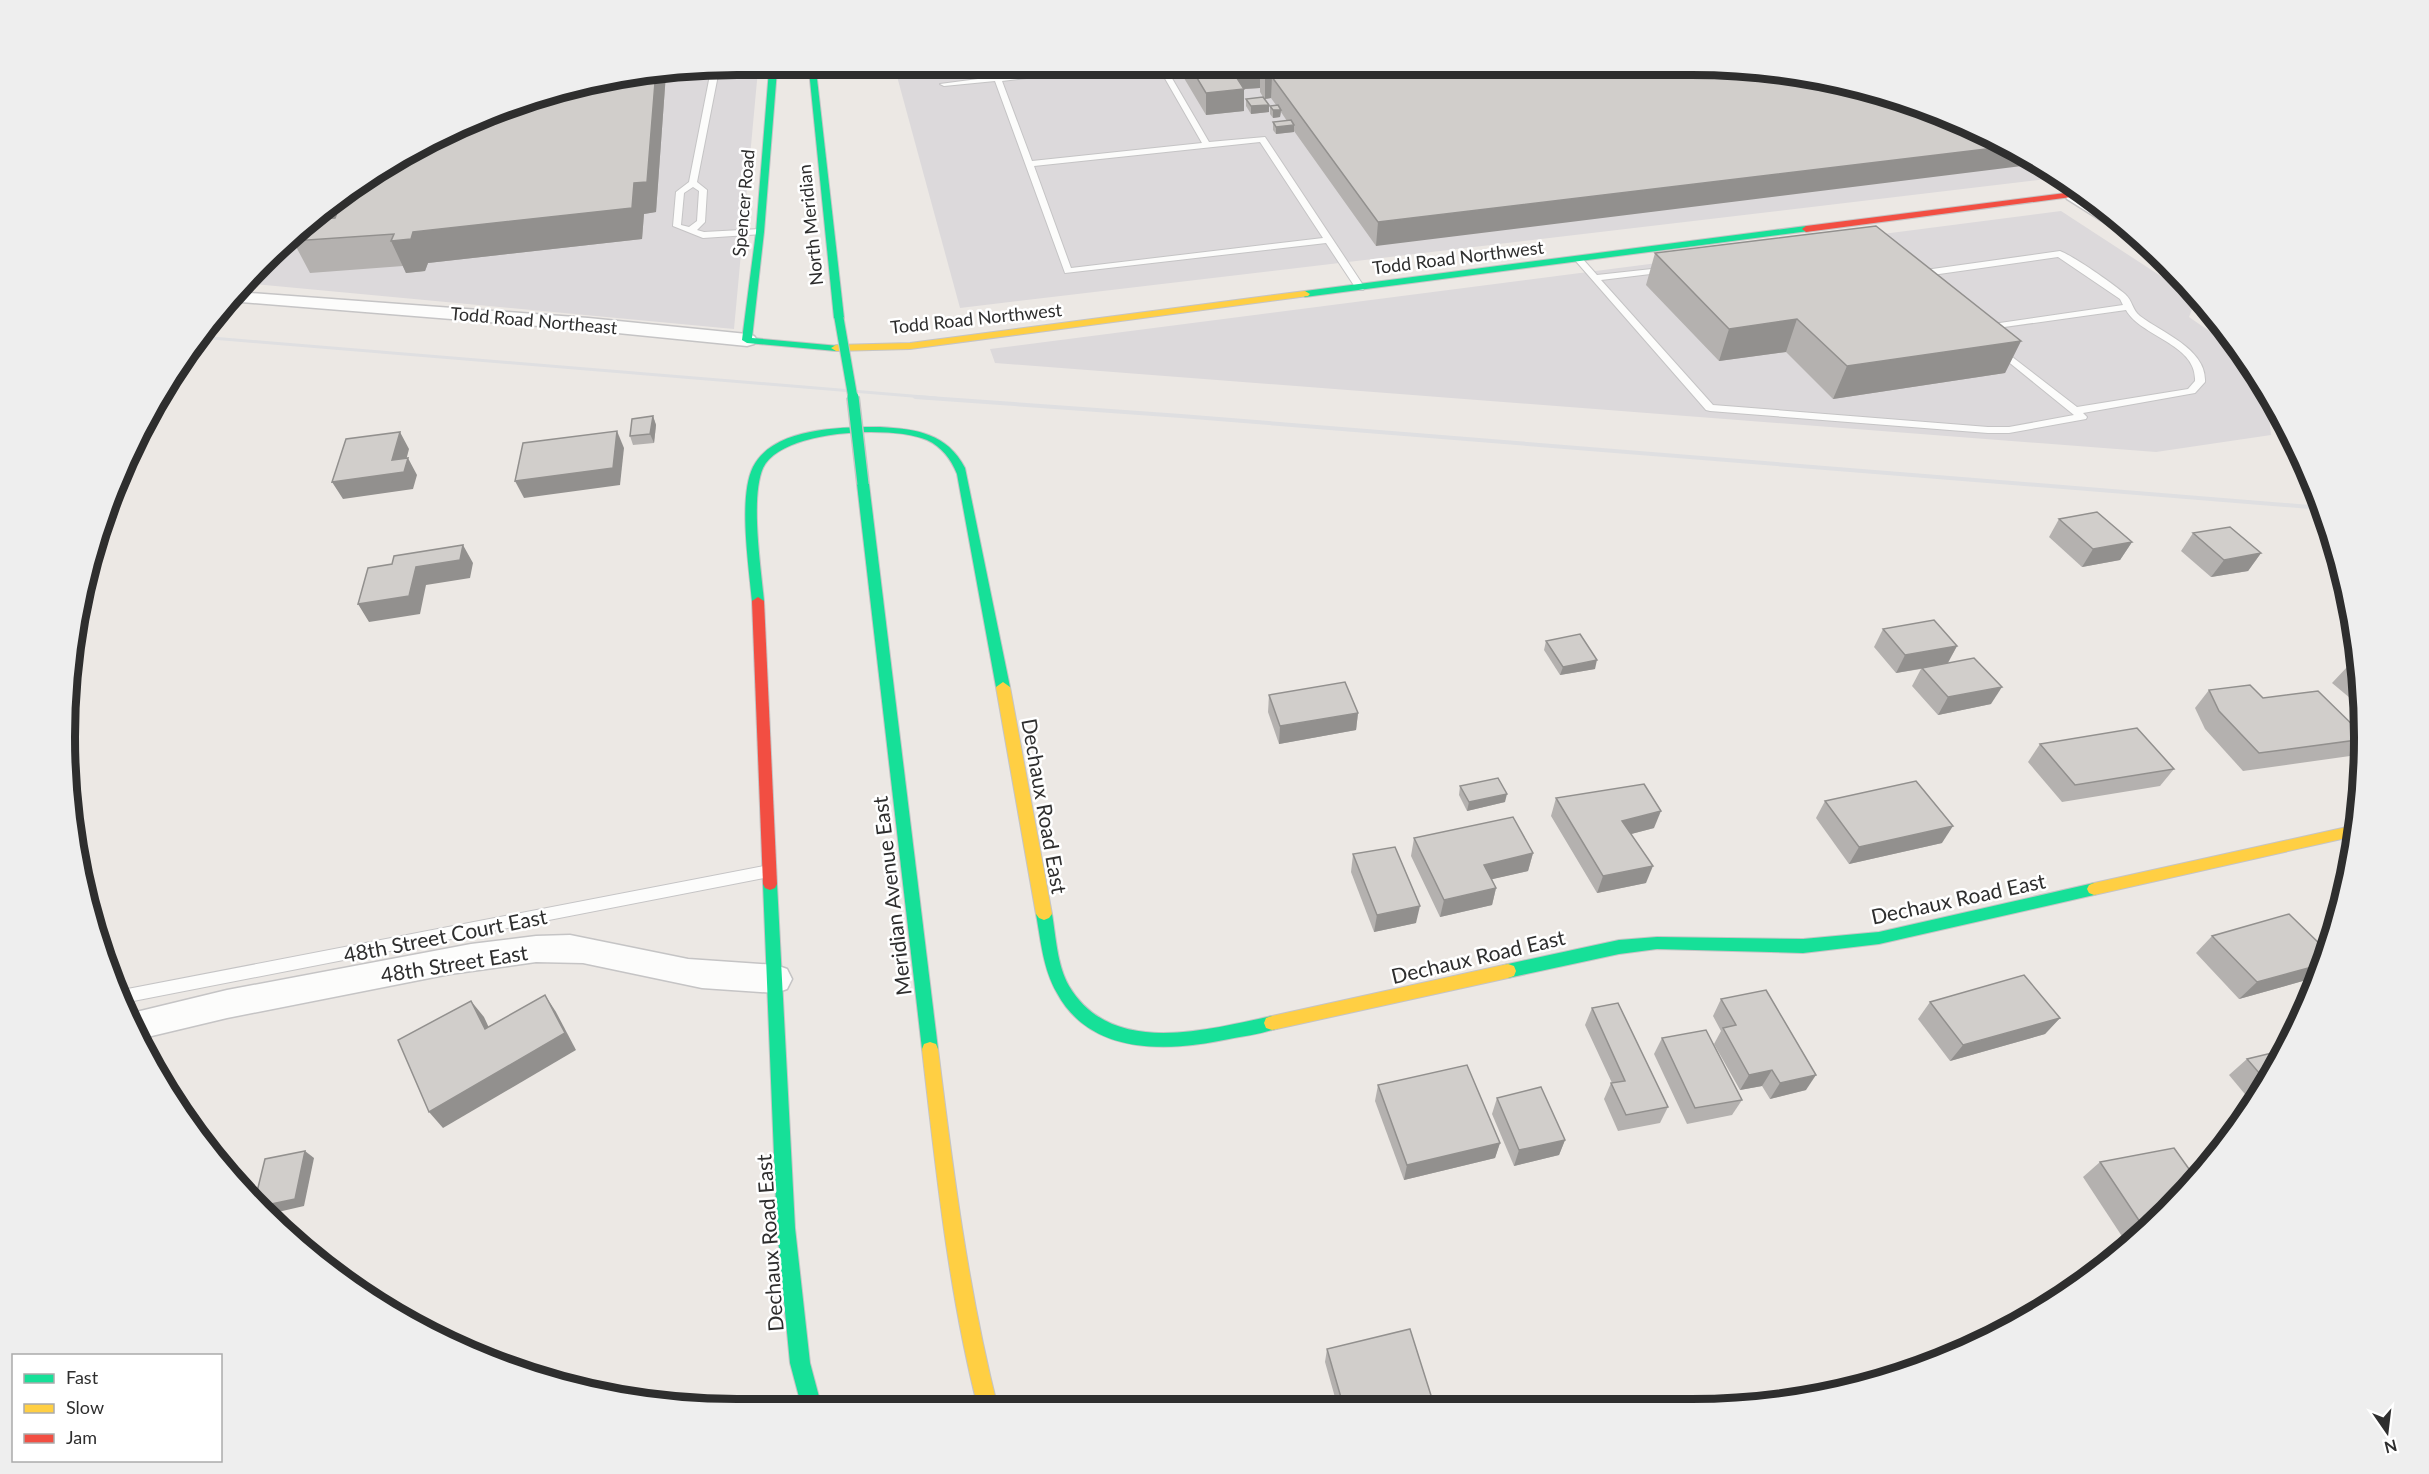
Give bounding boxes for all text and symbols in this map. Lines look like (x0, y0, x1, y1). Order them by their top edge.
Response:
street label: Spencer Road (727, 148, 759, 258)
street label: North Meridian (793, 163, 827, 287)
street label: Todd Road Northwest (1371, 236, 1545, 278)
street label: Todd Road Northwest (889, 298, 1063, 338)
street label: Todd Road Northeast (450, 302, 619, 338)
street label: Dechaux Road East (1017, 716, 1073, 896)
street label: Meridian Avenue East (866, 794, 916, 997)
street label: Dechaux Road East (1869, 867, 2048, 929)
street label: 48th Street Court East (341, 903, 549, 967)
street label: Dechaux Road East (1389, 924, 1568, 988)
street label: 48th Street East (379, 939, 530, 987)
street label: Dechaux Road East (750, 1153, 788, 1332)
legend (12, 1354, 222, 1462)
text: Fast (66, 1366, 99, 1388)
text: Slow (66, 1396, 104, 1418)
north arrow (2357, 1402, 2417, 1462)
text: Jam (66, 1426, 97, 1448)
text: N (2382, 1436, 2399, 1458)

